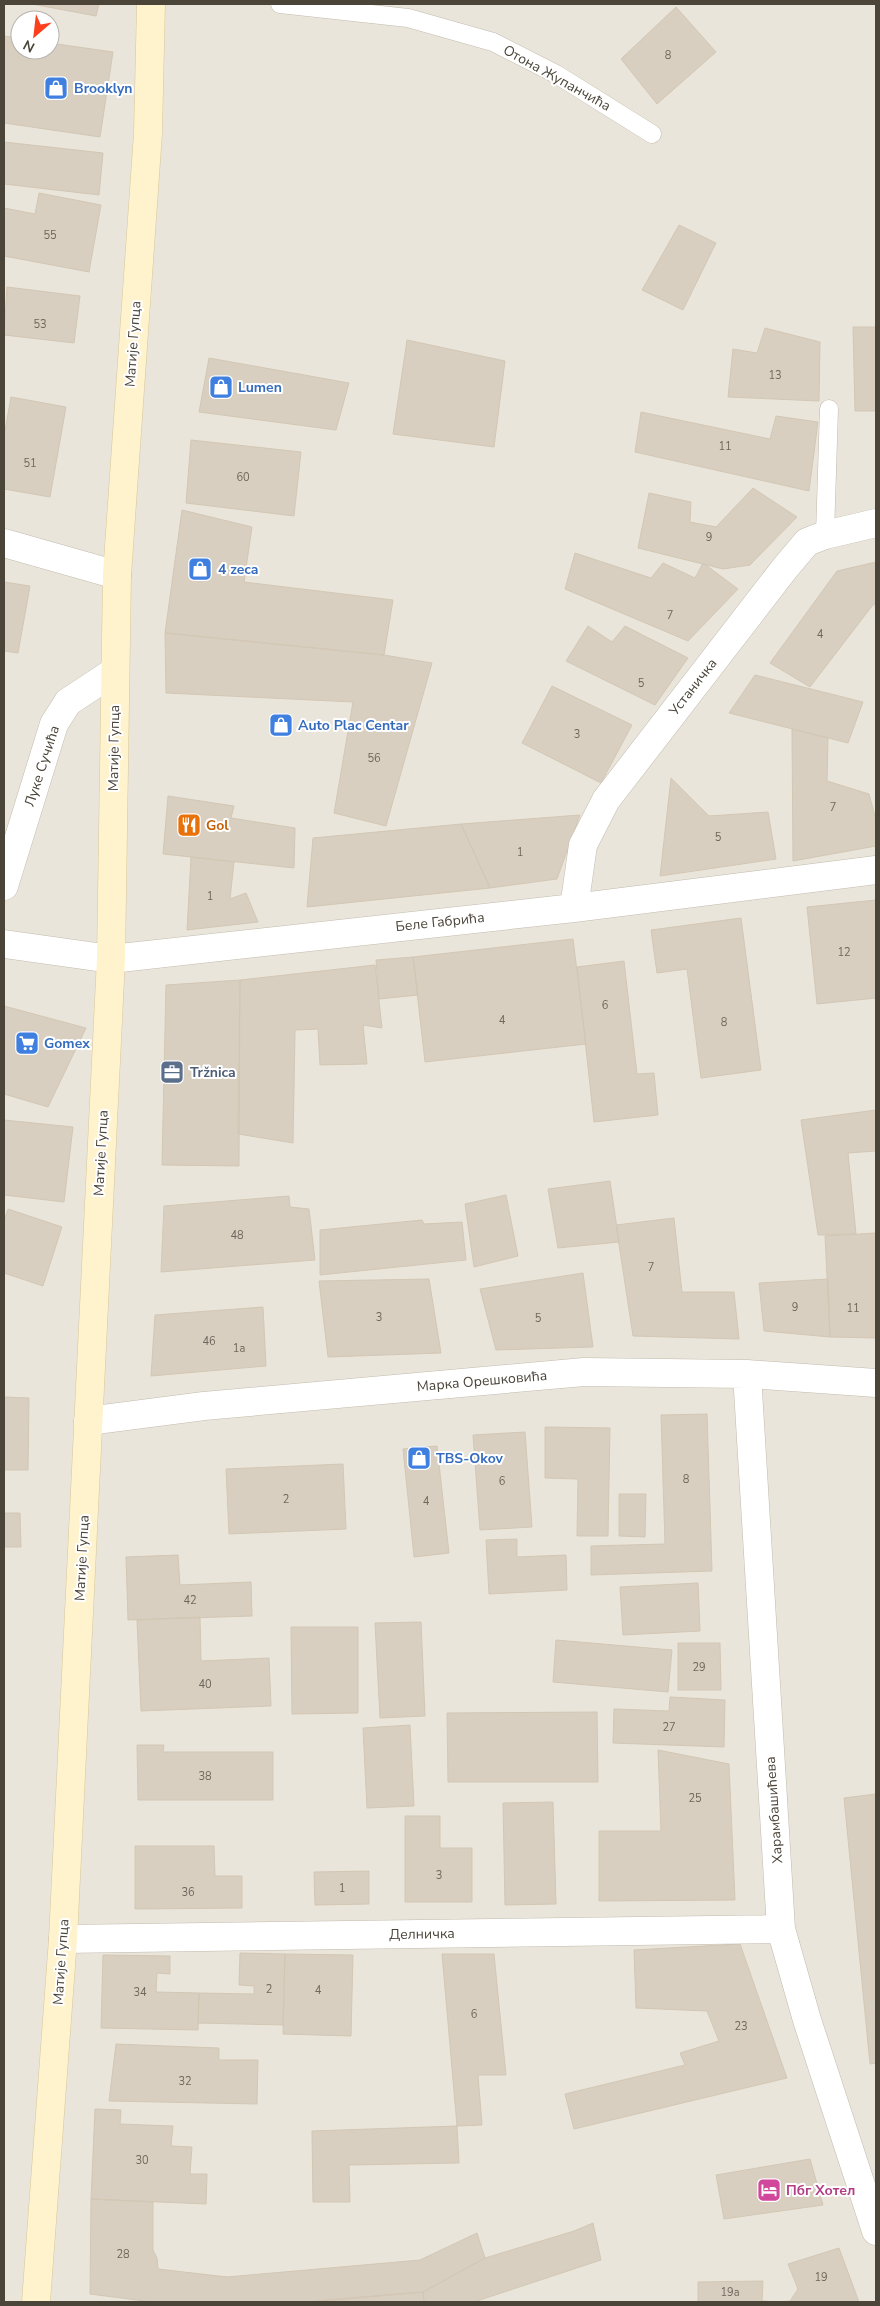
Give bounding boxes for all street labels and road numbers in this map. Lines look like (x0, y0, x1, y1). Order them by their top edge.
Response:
street label: Отона Жупанчића (500, 41, 614, 115)
street label: Матије Гупца (121, 300, 145, 388)
street label: Устаничка (664, 655, 721, 720)
street label: Матије Гупца (104, 705, 124, 791)
street label: Луке Сучића (20, 723, 64, 809)
street label: Беле Габрића (395, 908, 485, 936)
street label: Матије Гупца (89, 1109, 113, 1197)
street label: Марка Орешковића (416, 1366, 548, 1396)
street label: Матије Гупца (70, 1514, 94, 1602)
street label: Харамбашићева (761, 1756, 787, 1864)
street label: Матије Гупца (49, 1918, 73, 2006)
street label: Делничка (389, 1924, 455, 1944)

